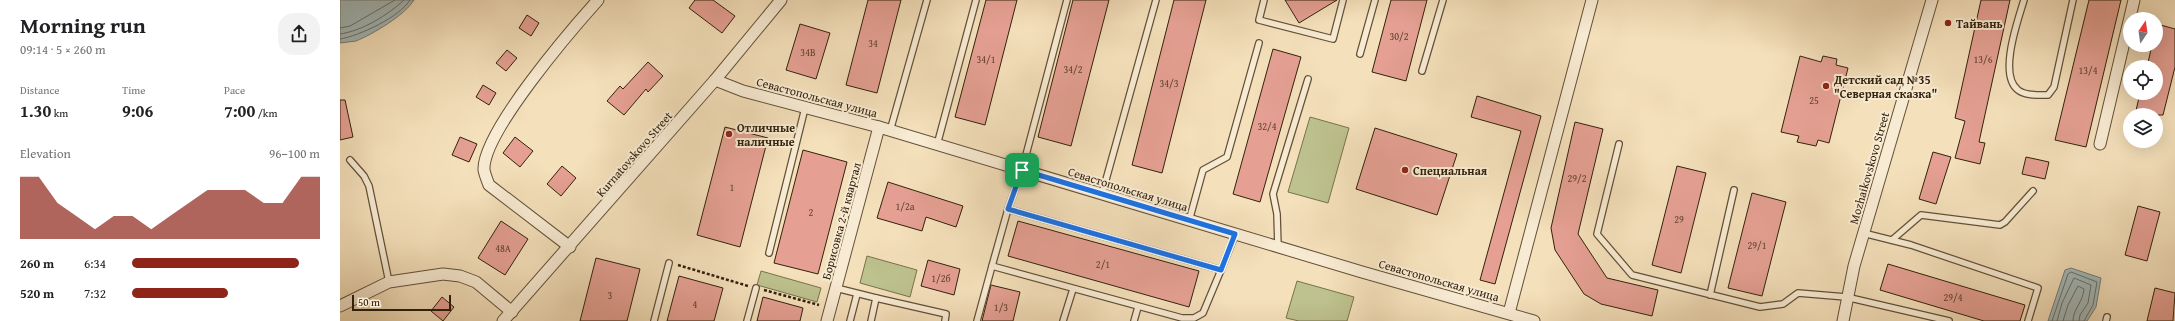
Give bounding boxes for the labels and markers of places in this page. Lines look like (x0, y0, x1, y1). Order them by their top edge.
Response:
place label: Тайвань (1956, 15, 2003, 32)
marker: Тайвань (1943, 18, 1953, 28)
place label: Детский сад №35 "Северная сказка" (1833, 71, 1937, 102)
marker: Детский сад №35 "Северная сказка" (1821, 81, 1831, 91)
place label: Отличные наличные (737, 119, 795, 150)
marker: Отличные наличные (724, 129, 734, 139)
pin (1005, 153, 1039, 187)
place label: Специальная (1413, 162, 1488, 179)
marker: Специальная (1400, 165, 1410, 175)

